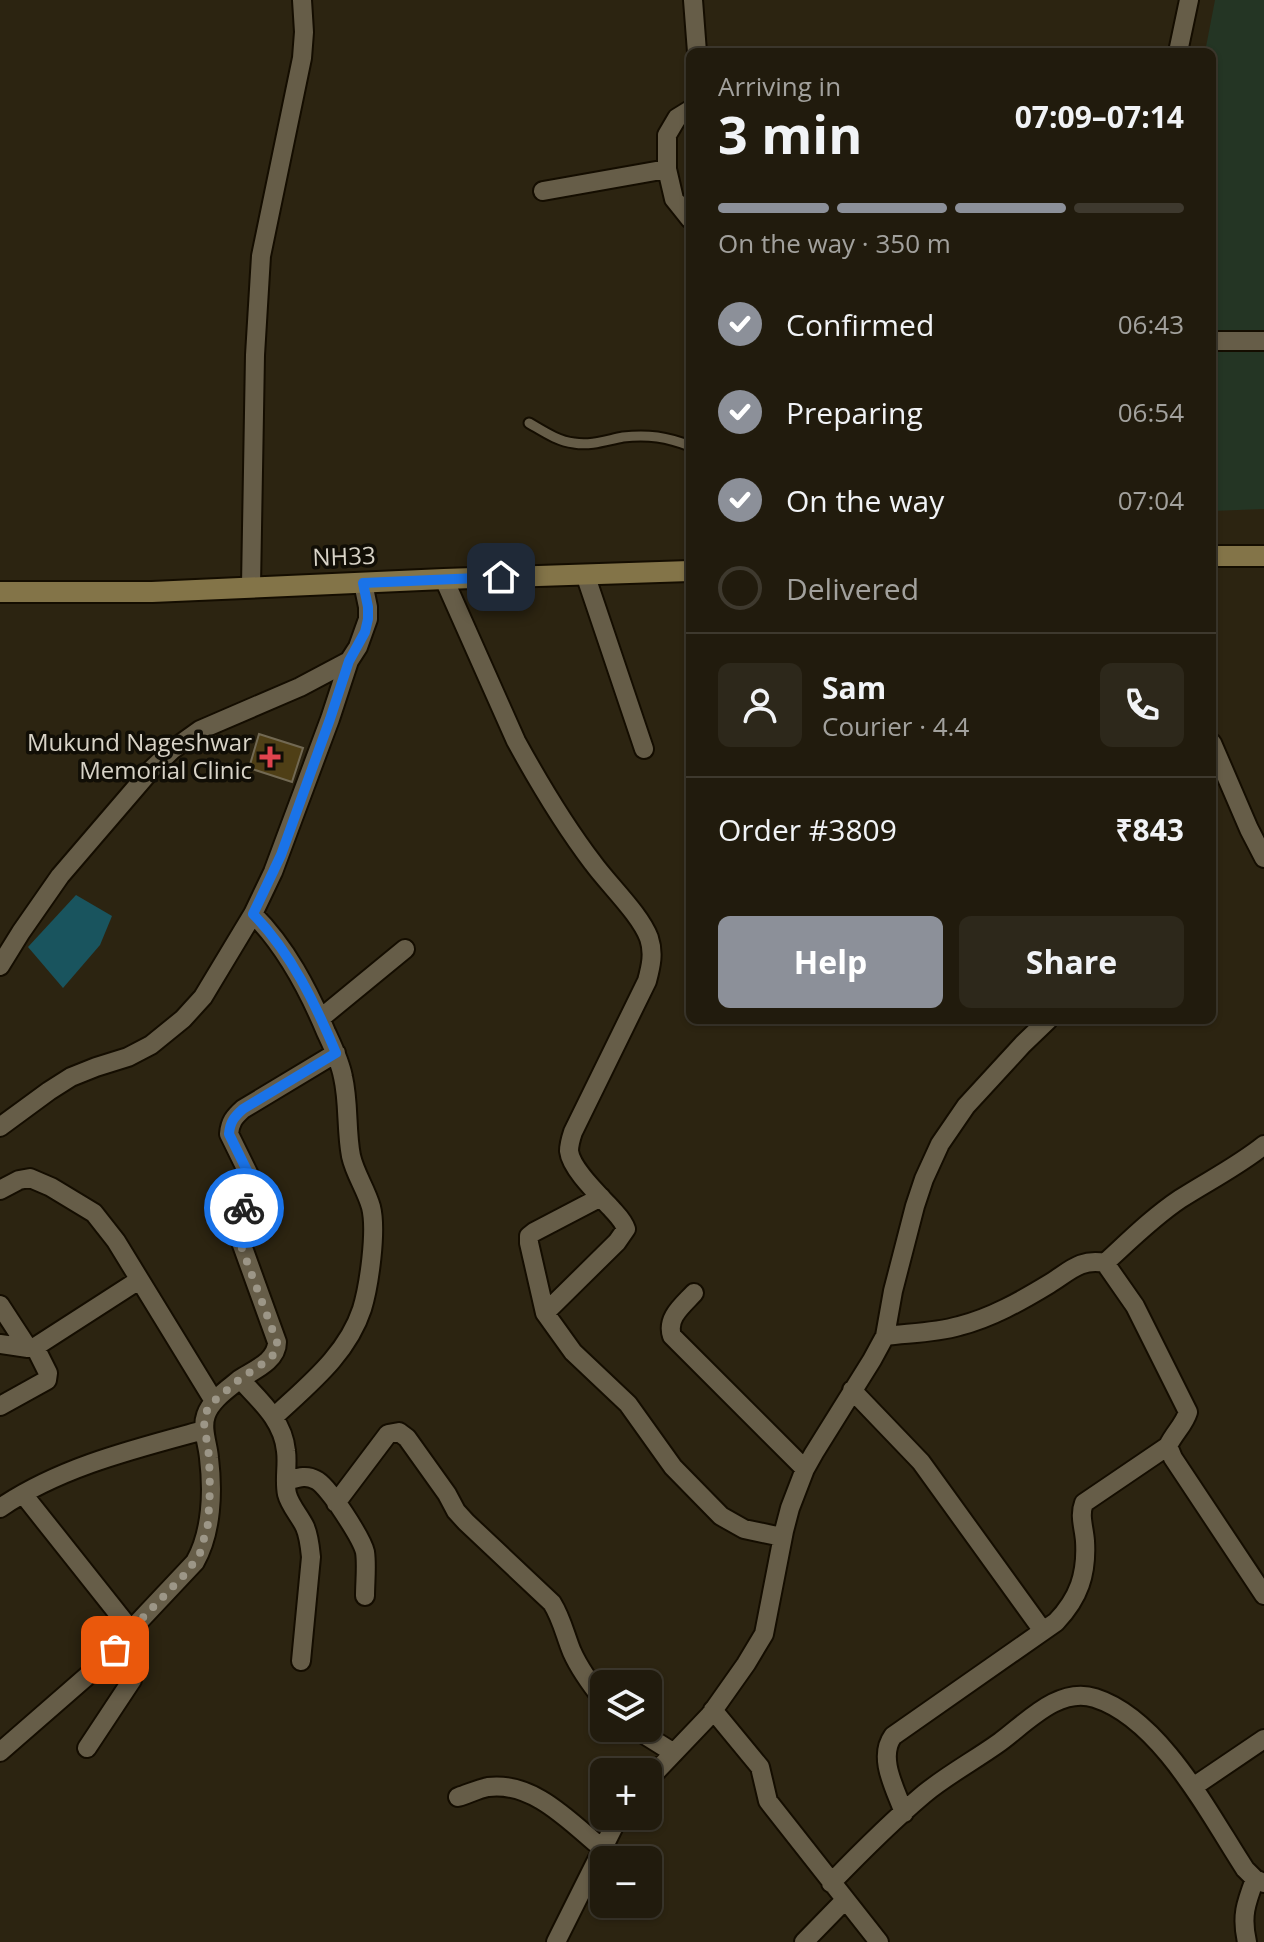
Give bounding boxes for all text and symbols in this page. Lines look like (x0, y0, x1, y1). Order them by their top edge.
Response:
text: Arriving in (718, 68, 841, 104)
text: 07:09–07:14 (1015, 96, 1184, 137)
text: 3 min (718, 98, 862, 169)
text: On the way · 350 m (718, 225, 951, 261)
icon: check (718, 302, 762, 346)
text: Confirmed (786, 304, 934, 345)
text: 06:43 (1118, 306, 1184, 342)
icon: check (718, 390, 762, 434)
text: Preparing (786, 392, 923, 433)
text: 06:54 (1118, 394, 1184, 430)
icon: check (718, 478, 762, 522)
text: On the way (786, 480, 944, 521)
text: 07:04 (1118, 482, 1184, 518)
street label: NH33 (312, 538, 376, 573)
pin (467, 543, 535, 611)
icon: home (479, 555, 523, 599)
text: Delivered (786, 568, 919, 609)
button: person (718, 663, 802, 747)
button: phone (1100, 663, 1184, 747)
text: Sam (822, 667, 886, 708)
text: Courier · 4.4 (822, 708, 969, 744)
place label: Mukund Nageshwar Memorial Clinic (27, 725, 252, 786)
marker: Mukund Nageshwar Memorial Clinic (259, 746, 281, 768)
text: Order #3809 (718, 809, 897, 850)
text: ₹843 (1115, 809, 1184, 850)
button: Help (718, 916, 943, 1008)
button: Share (959, 916, 1184, 1008)
courier (204, 1168, 284, 1248)
icon: bike (222, 1186, 266, 1230)
pin (81, 1616, 149, 1684)
icon: bag (93, 1628, 137, 1672)
map controls (590, 1670, 662, 1918)
button: layers (590, 1670, 662, 1742)
button: + (590, 1758, 662, 1830)
button: − (590, 1846, 662, 1918)

